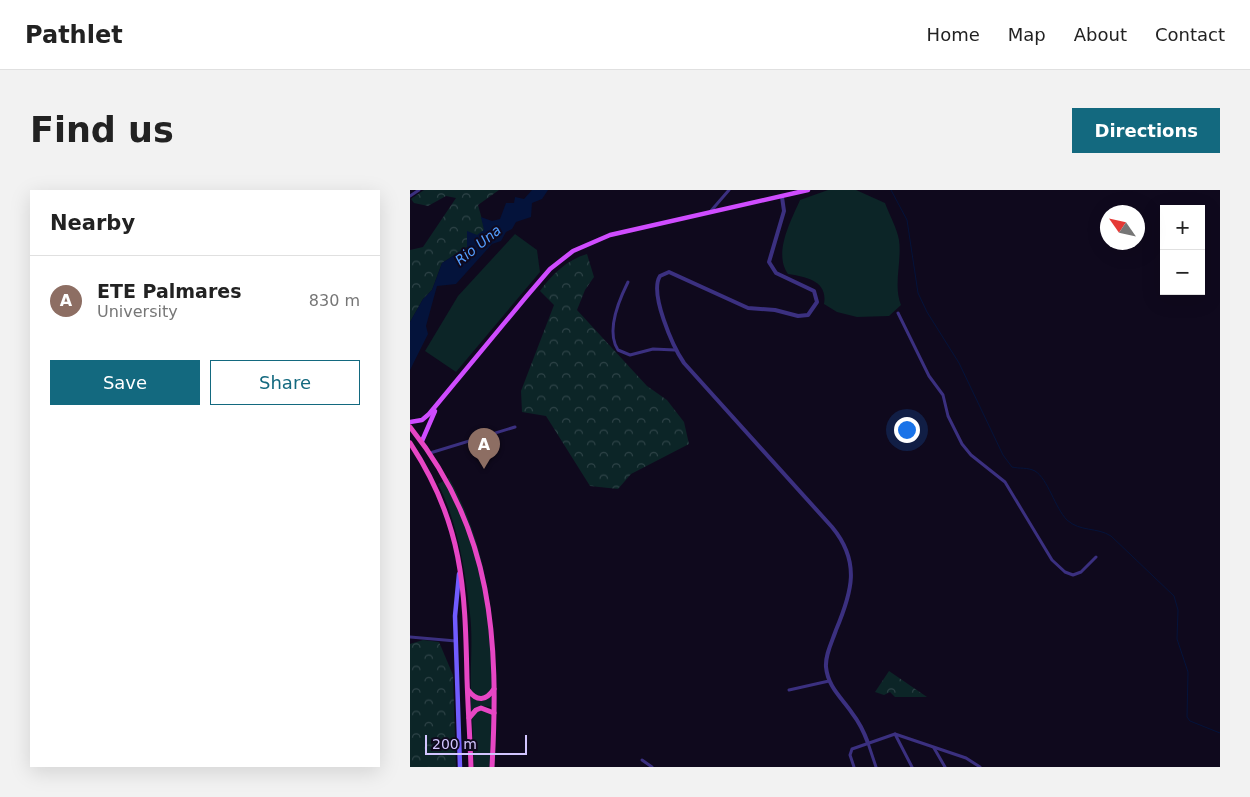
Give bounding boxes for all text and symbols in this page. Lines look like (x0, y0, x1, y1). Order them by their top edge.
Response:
text: Pathlet (25, 21, 123, 49)
text: Home (927, 24, 980, 45)
text: Map (1008, 24, 1046, 45)
text: About (1074, 24, 1127, 45)
text: Contact (1155, 24, 1225, 45)
button: Directions (1072, 108, 1220, 153)
text: Find us (30, 110, 174, 150)
north arrow (1100, 205, 1145, 250)
map controls (1160, 205, 1205, 295)
button: + (1160, 205, 1205, 250)
text: Nearby (50, 211, 135, 235)
water label: Rio Una (452, 222, 504, 268)
button: − (1160, 250, 1205, 295)
text: ETE Palmares (97, 280, 241, 302)
text: A (60, 291, 72, 310)
text: 830 m (309, 291, 360, 310)
text: University (97, 302, 178, 321)
button: Save (50, 360, 200, 405)
button: Share (210, 360, 360, 405)
your location (894, 417, 920, 443)
pin: A (468, 428, 500, 469)
scale bar (425, 732, 528, 755)
text: 200 m (432, 736, 477, 752)

